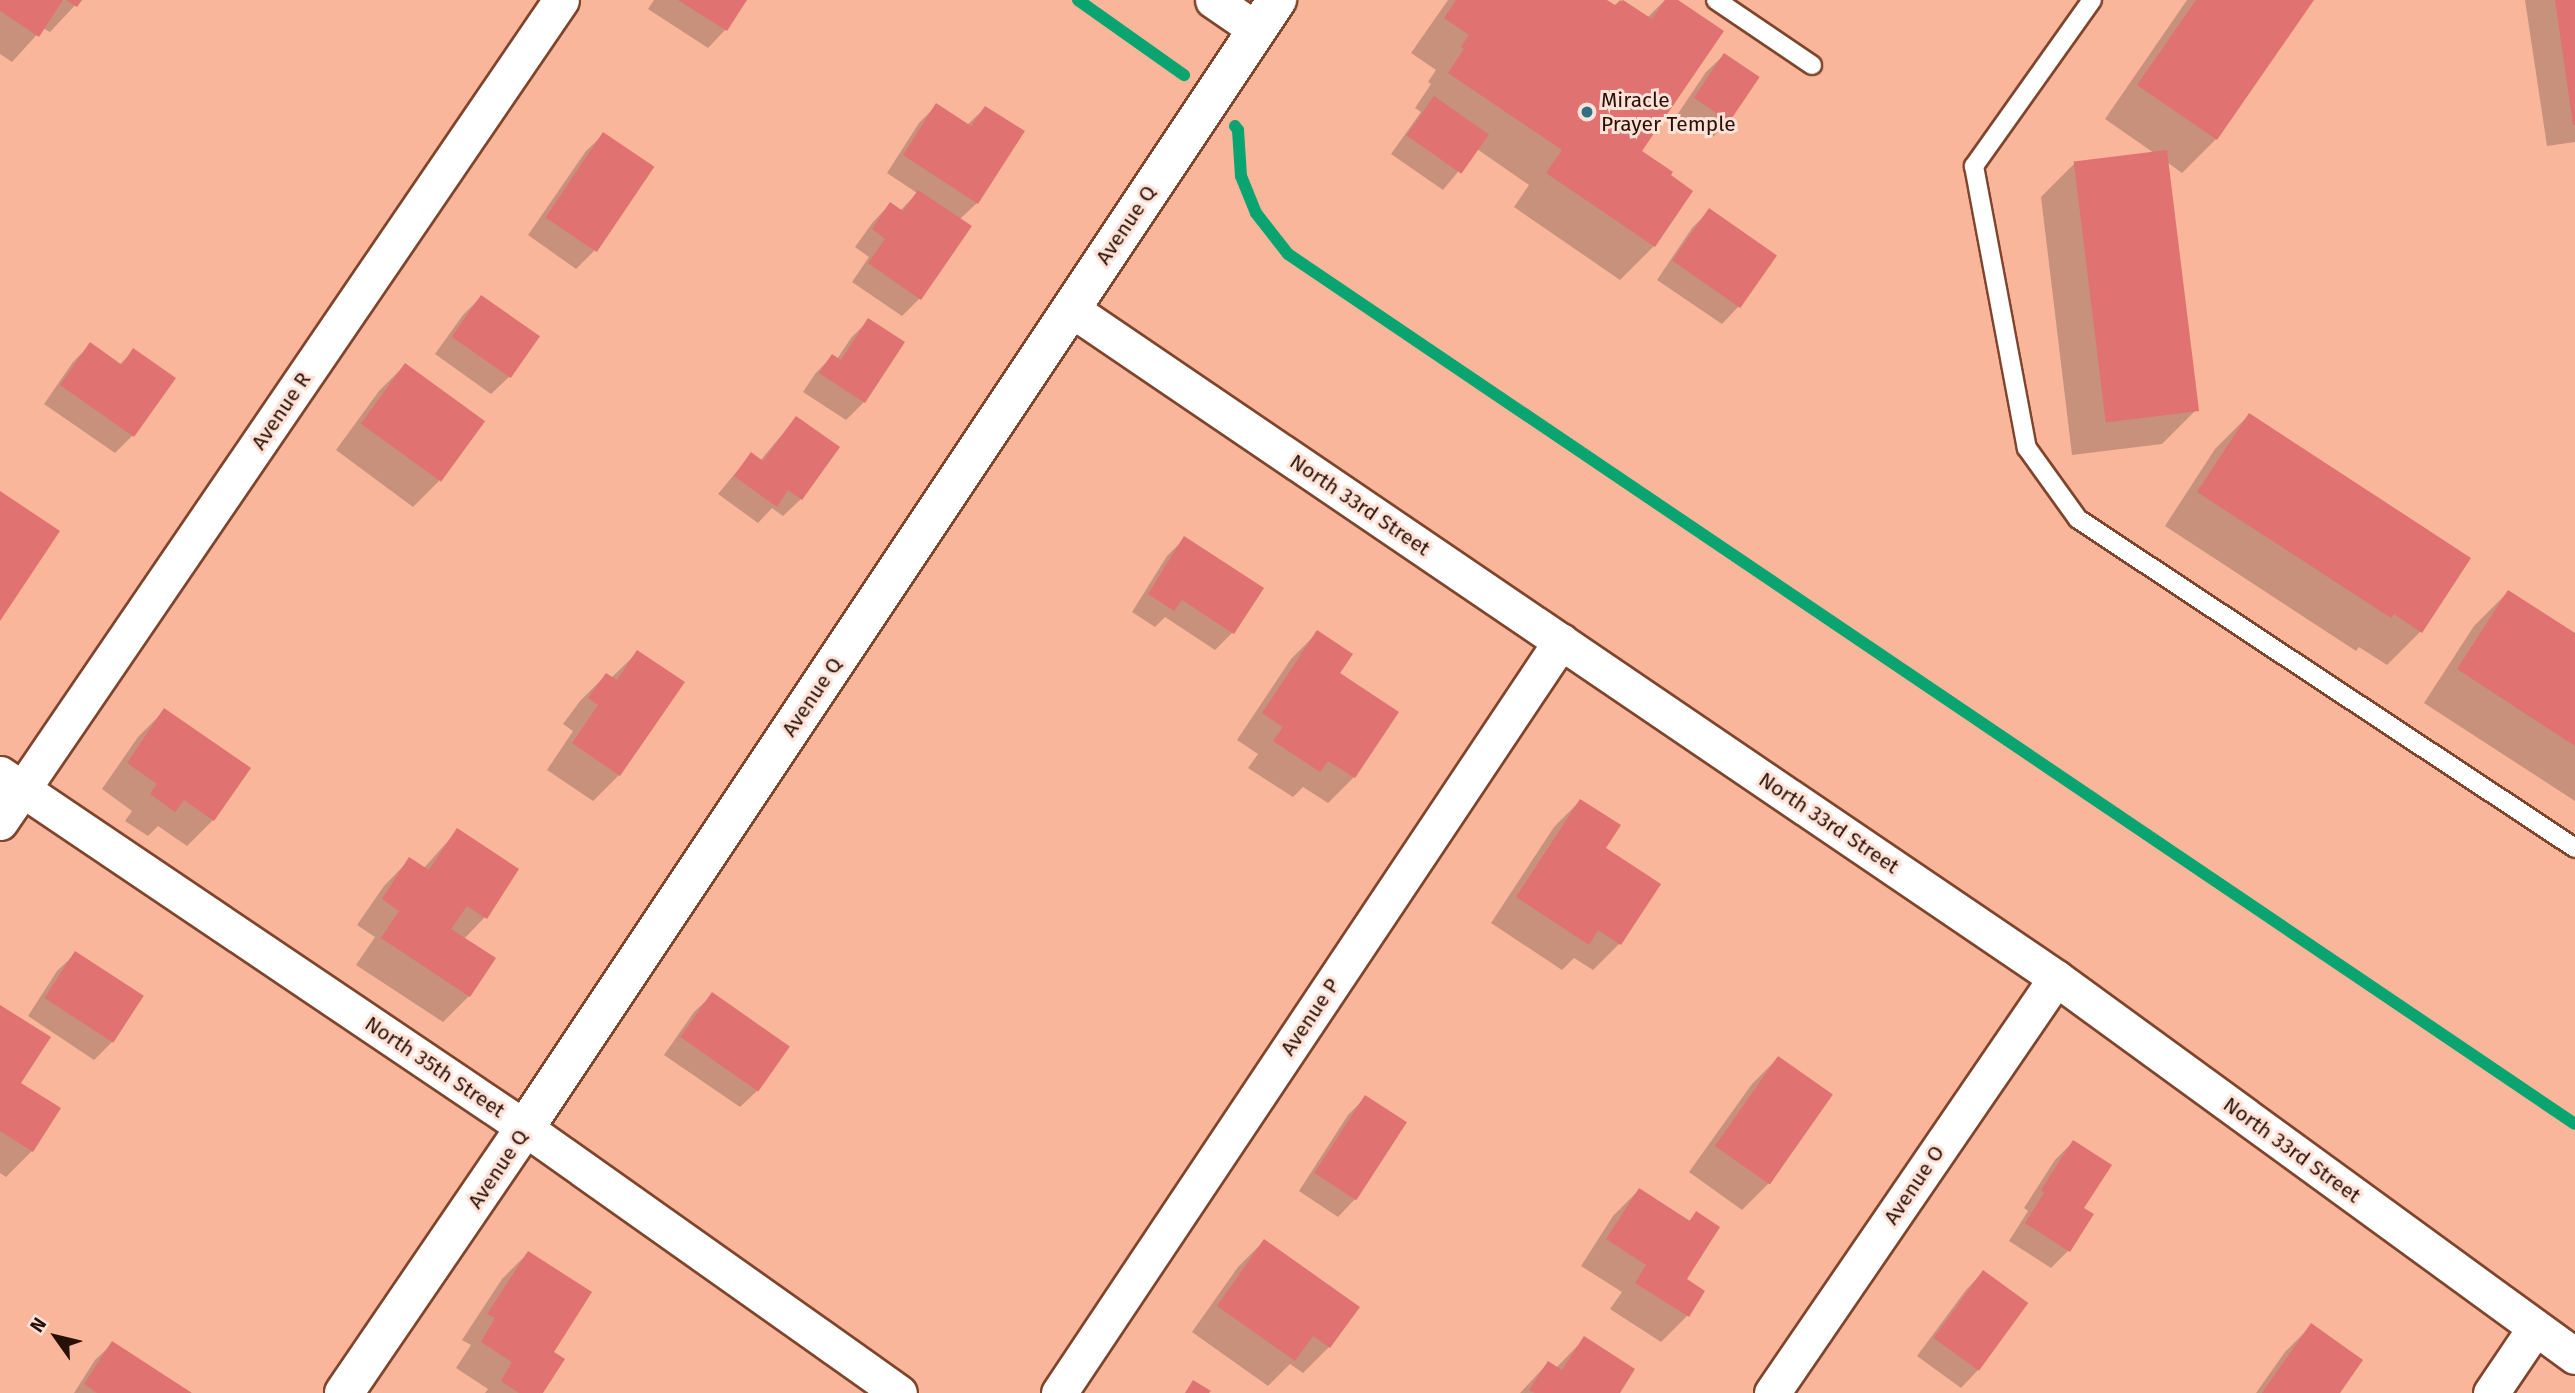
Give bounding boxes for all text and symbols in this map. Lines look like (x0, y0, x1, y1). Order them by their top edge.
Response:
place label: Miracle Prayer Temple (1601, 87, 1736, 137)
marker: Miracle Prayer Temple (1579, 104, 1595, 120)
street label: Avenue Q (1090, 181, 1162, 269)
street label: Avenue R (246, 367, 316, 455)
street label: North 33rd Street (1285, 449, 1435, 561)
street label: Avenue Q (776, 653, 848, 741)
street label: North 33rd Street (1754, 767, 1904, 879)
street label: Avenue P (1275, 974, 1345, 1060)
street label: North 35th Street (360, 1011, 510, 1123)
street label: North 33rd Street (2218, 1092, 2366, 1208)
street label: Avenue Q (462, 1125, 534, 1213)
street label: Avenue O (1878, 1141, 1950, 1229)
north arrow (21, 1302, 91, 1372)
text: N (25, 1313, 51, 1337)

